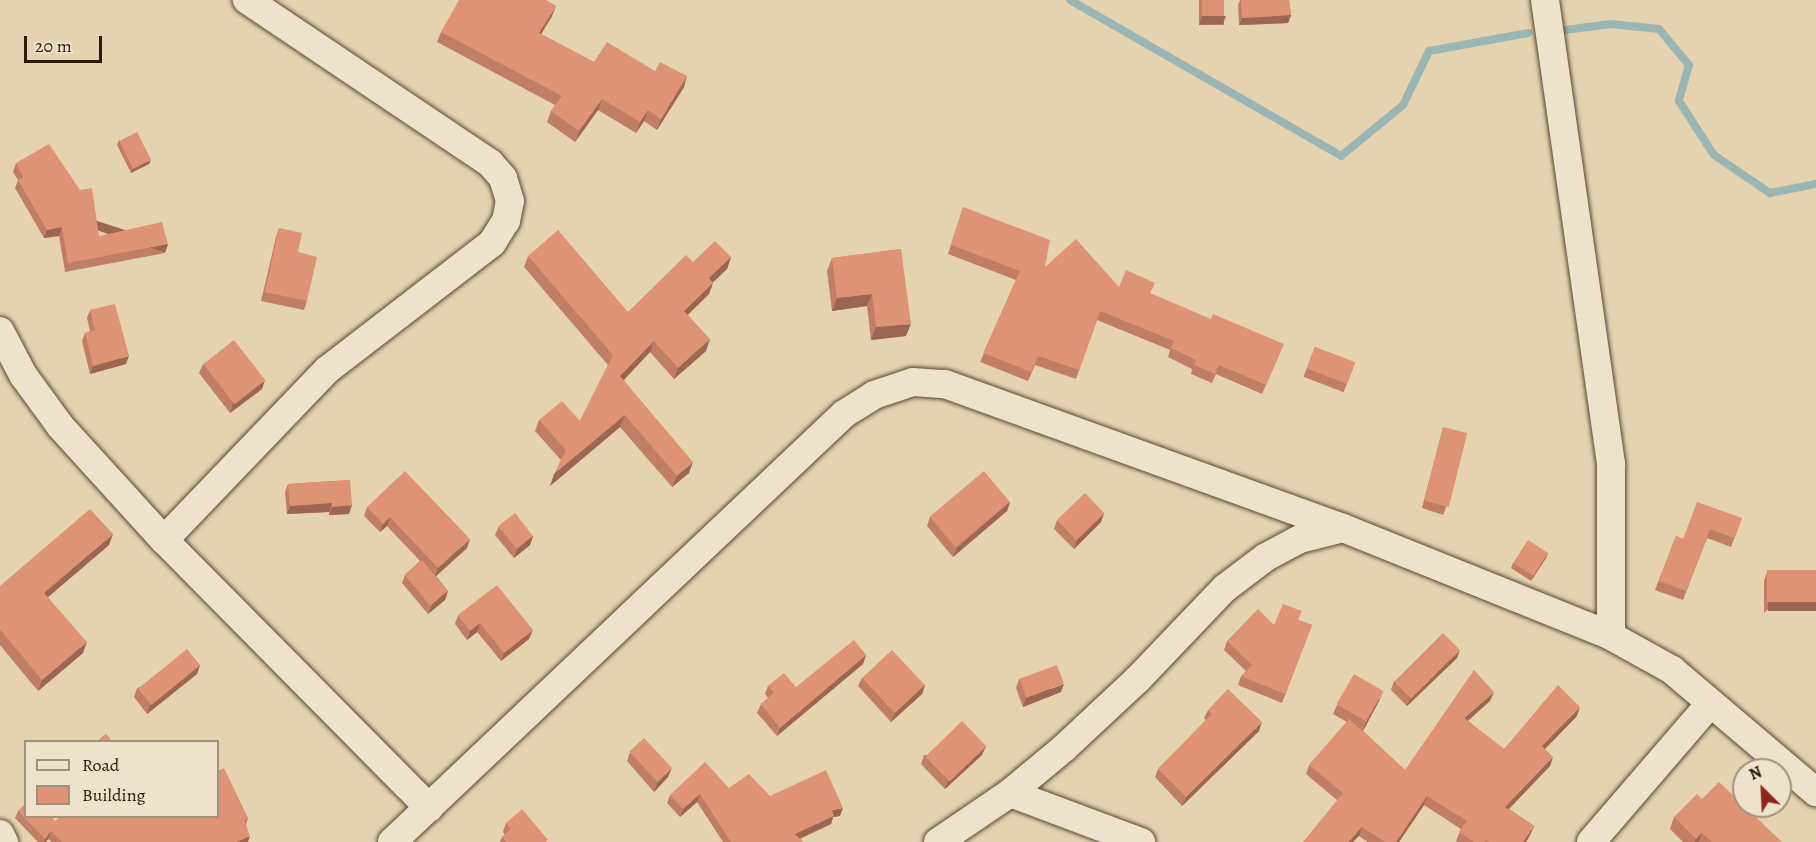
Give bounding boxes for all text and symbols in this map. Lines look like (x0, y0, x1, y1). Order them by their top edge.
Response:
scale bar (27, 24, 105, 62)
text: 20 m (35, 34, 72, 58)
legend (24, 740, 219, 818)
text: Road (82, 753, 119, 777)
north arrow (1732, 758, 1792, 818)
text: N (1746, 761, 1765, 786)
text: Building (82, 783, 146, 807)

